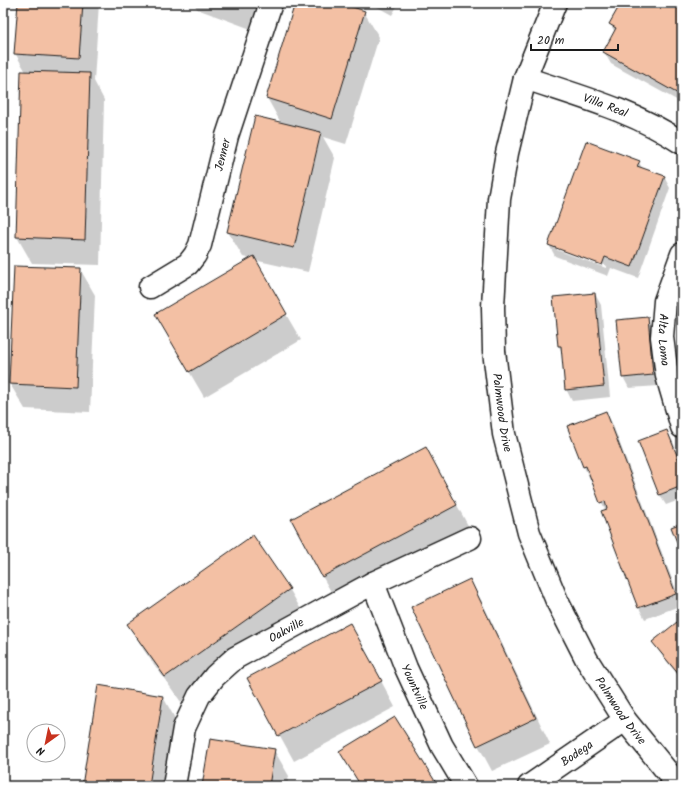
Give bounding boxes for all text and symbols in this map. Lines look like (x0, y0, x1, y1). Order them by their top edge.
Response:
scale bar (531, 26, 618, 52)
text: 20 m (537, 31, 565, 50)
street label: Villa Real (580, 88, 631, 123)
street label: Jenner (209, 135, 236, 173)
street label: Alta Loma (652, 313, 675, 368)
street label: Palmwood Drive (487, 372, 518, 455)
street label: Oakville (265, 612, 308, 648)
street label: Yountville (396, 661, 434, 713)
street label: Palmwood Drive (590, 673, 651, 749)
north arrow (26, 723, 66, 763)
street label: Bodega (557, 735, 597, 771)
text: N (33, 741, 49, 760)

